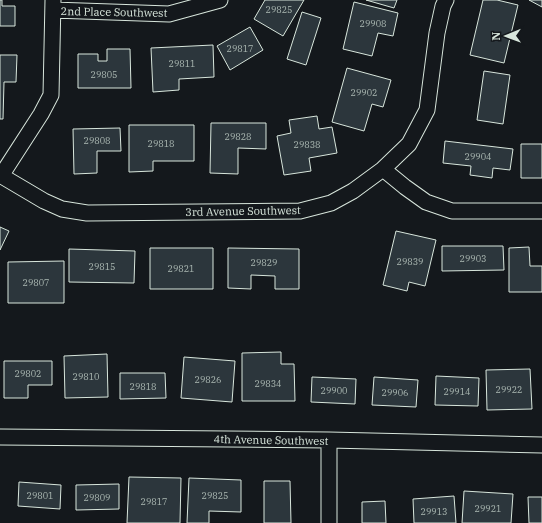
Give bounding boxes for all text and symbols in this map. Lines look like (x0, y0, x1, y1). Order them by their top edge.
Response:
street label: 2nd Place Southwest (61, 4, 168, 20)
house number: 29825 (265, 4, 293, 15)
north arrow (486, 16, 526, 56)
house number: 29908 (359, 18, 387, 29)
text: N (489, 31, 503, 41)
house number: 29817 (226, 43, 254, 54)
house number: 29811 (168, 58, 196, 69)
house number: 29805 (90, 69, 118, 80)
house number: 29902 (350, 87, 378, 98)
house number: 29828 (224, 131, 252, 142)
house number: 29808 (83, 135, 111, 146)
house number: 29818 (147, 138, 175, 149)
house number: 29838 (293, 139, 321, 150)
house number: 29904 (464, 151, 492, 162)
street label: 3rd Avenue Southwest (185, 203, 301, 219)
house number: 29903 (459, 253, 487, 264)
house number: 29839 (396, 256, 424, 267)
house number: 29829 (250, 257, 278, 268)
house number: 29815 (88, 261, 116, 272)
house number: 29821 (167, 263, 195, 274)
house number: 29807 (22, 277, 50, 288)
house number: 29802 (14, 368, 42, 379)
house number: 29810 (72, 371, 100, 382)
house number: 29826 (194, 374, 222, 385)
house number: 29834 (254, 378, 282, 389)
house number: 29818 (129, 381, 157, 392)
house number: 29922 (495, 384, 523, 395)
house number: 29900 (320, 385, 348, 396)
house number: 29914 (443, 386, 471, 397)
house number: 29906 (381, 387, 409, 398)
street label: 4th Avenue Southwest (213, 432, 329, 448)
house number: 29801 (26, 490, 54, 501)
house number: 29825 (201, 490, 229, 501)
house number: 29809 (83, 492, 111, 503)
house number: 29817 (140, 496, 168, 507)
house number: 29921 (474, 503, 502, 514)
house number: 29913 (420, 506, 448, 517)

